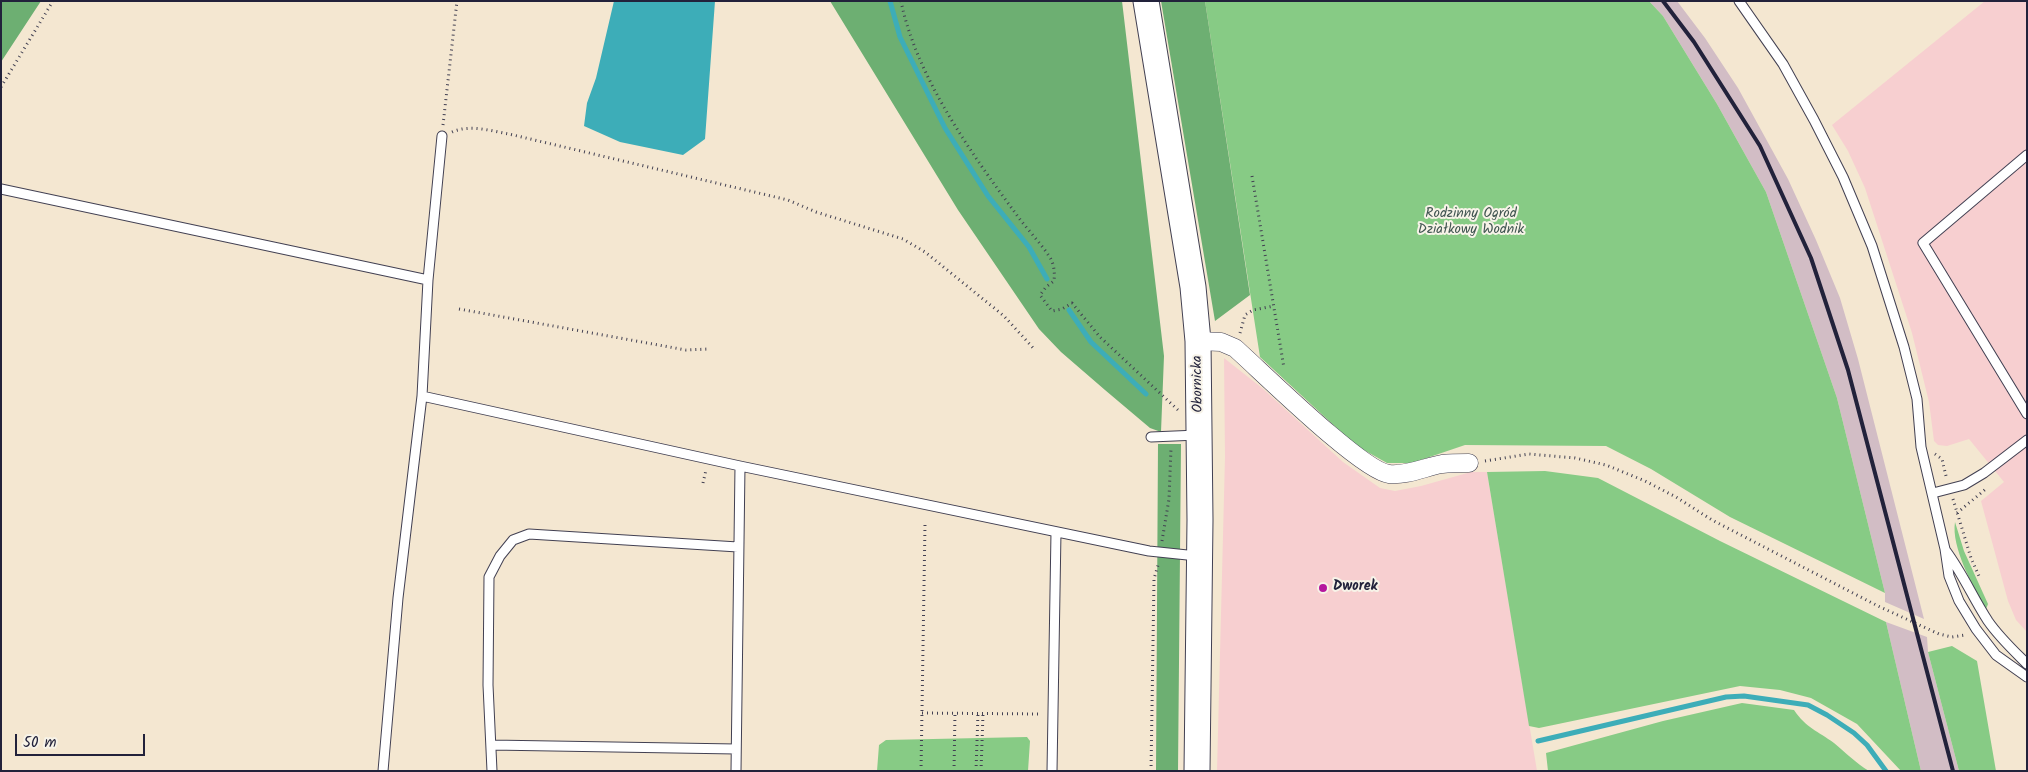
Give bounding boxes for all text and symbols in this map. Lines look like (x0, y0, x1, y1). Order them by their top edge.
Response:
park label: Rodzinny Ogród Działkowy Wodnik (1418, 207, 1524, 240)
street label: Obornicka (1190, 355, 1208, 413)
place label: Dworek (1333, 580, 1377, 596)
marker: Dworek (1317, 582, 1329, 594)
scale bar (18, 724, 148, 756)
text: 50 m (23, 731, 57, 755)

